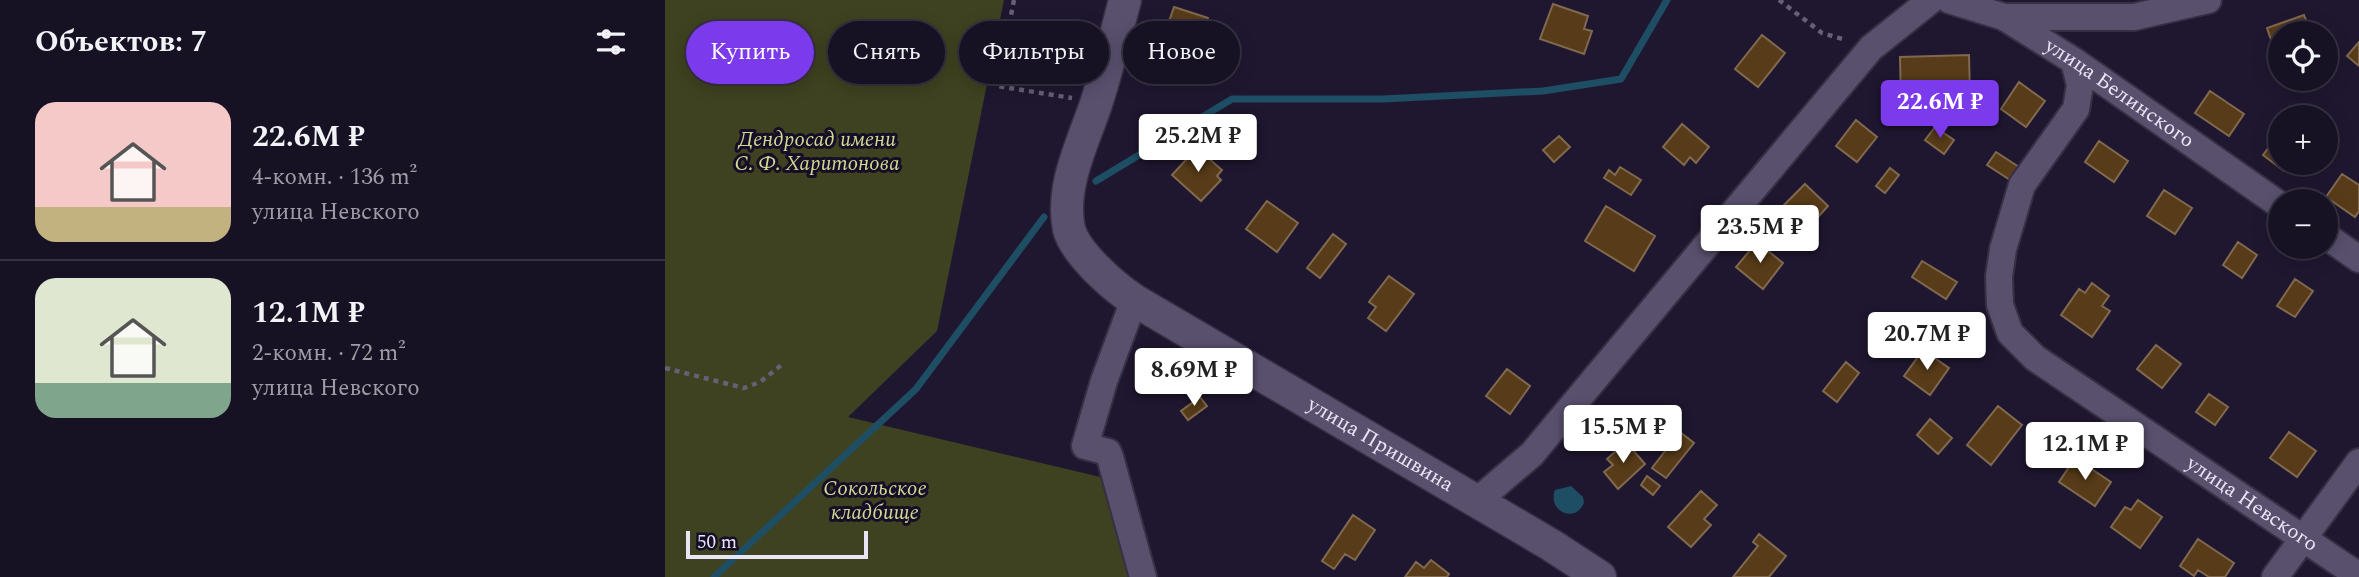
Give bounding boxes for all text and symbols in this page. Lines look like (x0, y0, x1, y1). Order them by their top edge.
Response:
text: Объектов: 7 (35, 19, 207, 65)
chip: Купить (686, 21, 814, 84)
chip: Снять (828, 21, 945, 84)
chip: Фильтры (959, 21, 1109, 84)
chip: Новое (1123, 21, 1240, 84)
map controls (2268, 21, 2338, 259)
button: locate (2268, 21, 2338, 91)
icon: filters (592, 23, 630, 61)
street label: улица Белинского (2037, 30, 2201, 156)
pin: 22.6M ₽ (1875, 80, 2005, 140)
text: 22.6M ₽ (1897, 85, 1983, 120)
button: + (2268, 105, 2338, 175)
text: 22.6M ₽ (252, 114, 365, 160)
pin: 25.2M ₽ (1133, 114, 1263, 174)
text: 25.2M ₽ (1155, 119, 1241, 154)
park label: Дендросад имени С. Ф. Харитонова (734, 124, 900, 180)
icon: home (91, 130, 175, 214)
text: 4-комн. · 136 m² (252, 160, 417, 195)
button: − (2268, 189, 2338, 259)
text: улица Невского (252, 195, 420, 230)
pin: 23.5M ₽ (1695, 205, 1825, 265)
text: 23.5M ₽ (1717, 210, 1803, 245)
text: 12.1M ₽ (252, 290, 365, 336)
icon: home (91, 306, 175, 390)
pin: 20.7M ₽ (1862, 312, 1992, 372)
text: 20.7M ₽ (1884, 317, 1970, 352)
text: 2-комн. · 72 m² (252, 336, 406, 371)
pin: 8.69M ₽ (1129, 348, 1259, 408)
text: 8.69M ₽ (1151, 353, 1237, 388)
text: улица Невского (252, 371, 420, 406)
street label: улица Пришвина (1300, 388, 1460, 501)
pin: 15.5M ₽ (1558, 406, 1688, 465)
text: 15.5M ₽ (1580, 410, 1666, 445)
pin: 12.1M ₽ (2020, 422, 2150, 482)
text: 12.1M ₽ (2042, 427, 2128, 462)
street label: улица Невского (2179, 447, 2324, 560)
park label: Сокольское кладбище (823, 473, 927, 529)
scale bar (686, 528, 868, 560)
text: 50 m (697, 528, 737, 557)

